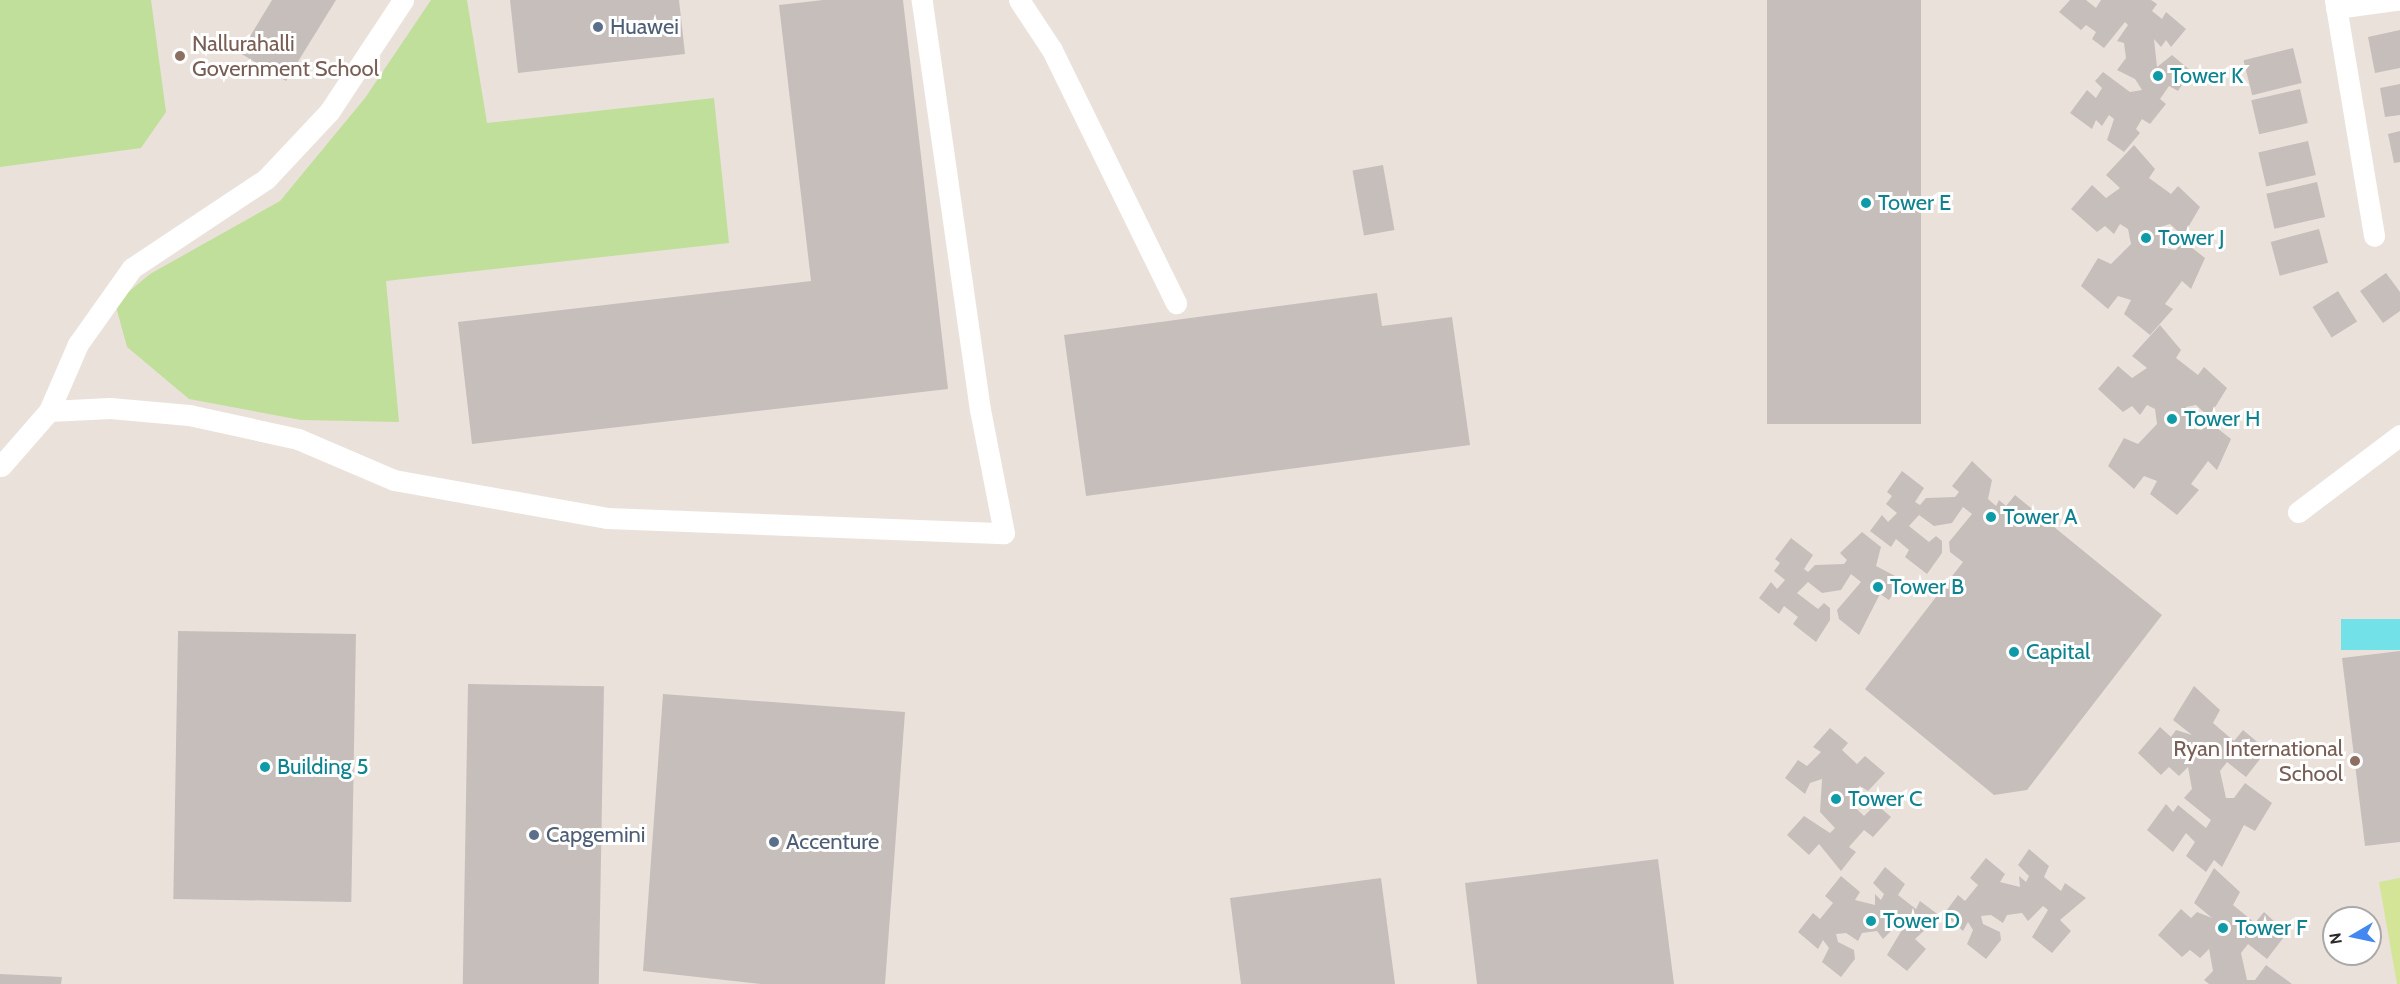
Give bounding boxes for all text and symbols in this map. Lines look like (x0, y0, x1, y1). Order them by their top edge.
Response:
place label: Huawei (610, 14, 679, 40)
marker: Huawei (591, 20, 605, 34)
place label: Nallurahalli Government School (192, 30, 379, 82)
marker: Nallurahalli Government School (173, 49, 187, 63)
place label: Tower K (2170, 63, 2243, 89)
marker: Tower K (2151, 69, 2165, 83)
place label: Tower E (1878, 190, 1951, 216)
marker: Tower E (1859, 196, 1873, 210)
place label: Tower J (2158, 225, 2225, 251)
marker: Tower J (2139, 231, 2153, 245)
place label: Tower H (2184, 406, 2261, 432)
marker: Tower H (2165, 412, 2179, 426)
place label: Tower A (2003, 504, 2078, 530)
marker: Tower A (1984, 510, 1998, 524)
place label: Tower B (1890, 574, 1964, 600)
marker: Tower B (1871, 580, 1885, 594)
place label: Capital (2026, 639, 2090, 665)
marker: Capital (2007, 645, 2021, 659)
place label: Ryan International School (2173, 735, 2343, 786)
place label: Building 5 (277, 754, 368, 780)
marker: Ryan International School (2348, 754, 2362, 768)
marker: Building 5 (258, 760, 272, 774)
place label: Tower C (1848, 786, 1923, 812)
marker: Tower C (1829, 792, 1843, 806)
place label: Capgemini (546, 822, 646, 848)
marker: Capgemini (527, 828, 541, 842)
place label: Accenture (786, 829, 879, 855)
marker: Accenture (767, 835, 781, 849)
north arrow (2322, 906, 2382, 966)
place label: Tower D (1883, 908, 1960, 934)
marker: Tower D (1864, 914, 1878, 928)
place label: Tower F (2235, 915, 2307, 941)
marker: Tower F (2216, 921, 2230, 935)
text: N (2325, 932, 2346, 946)

